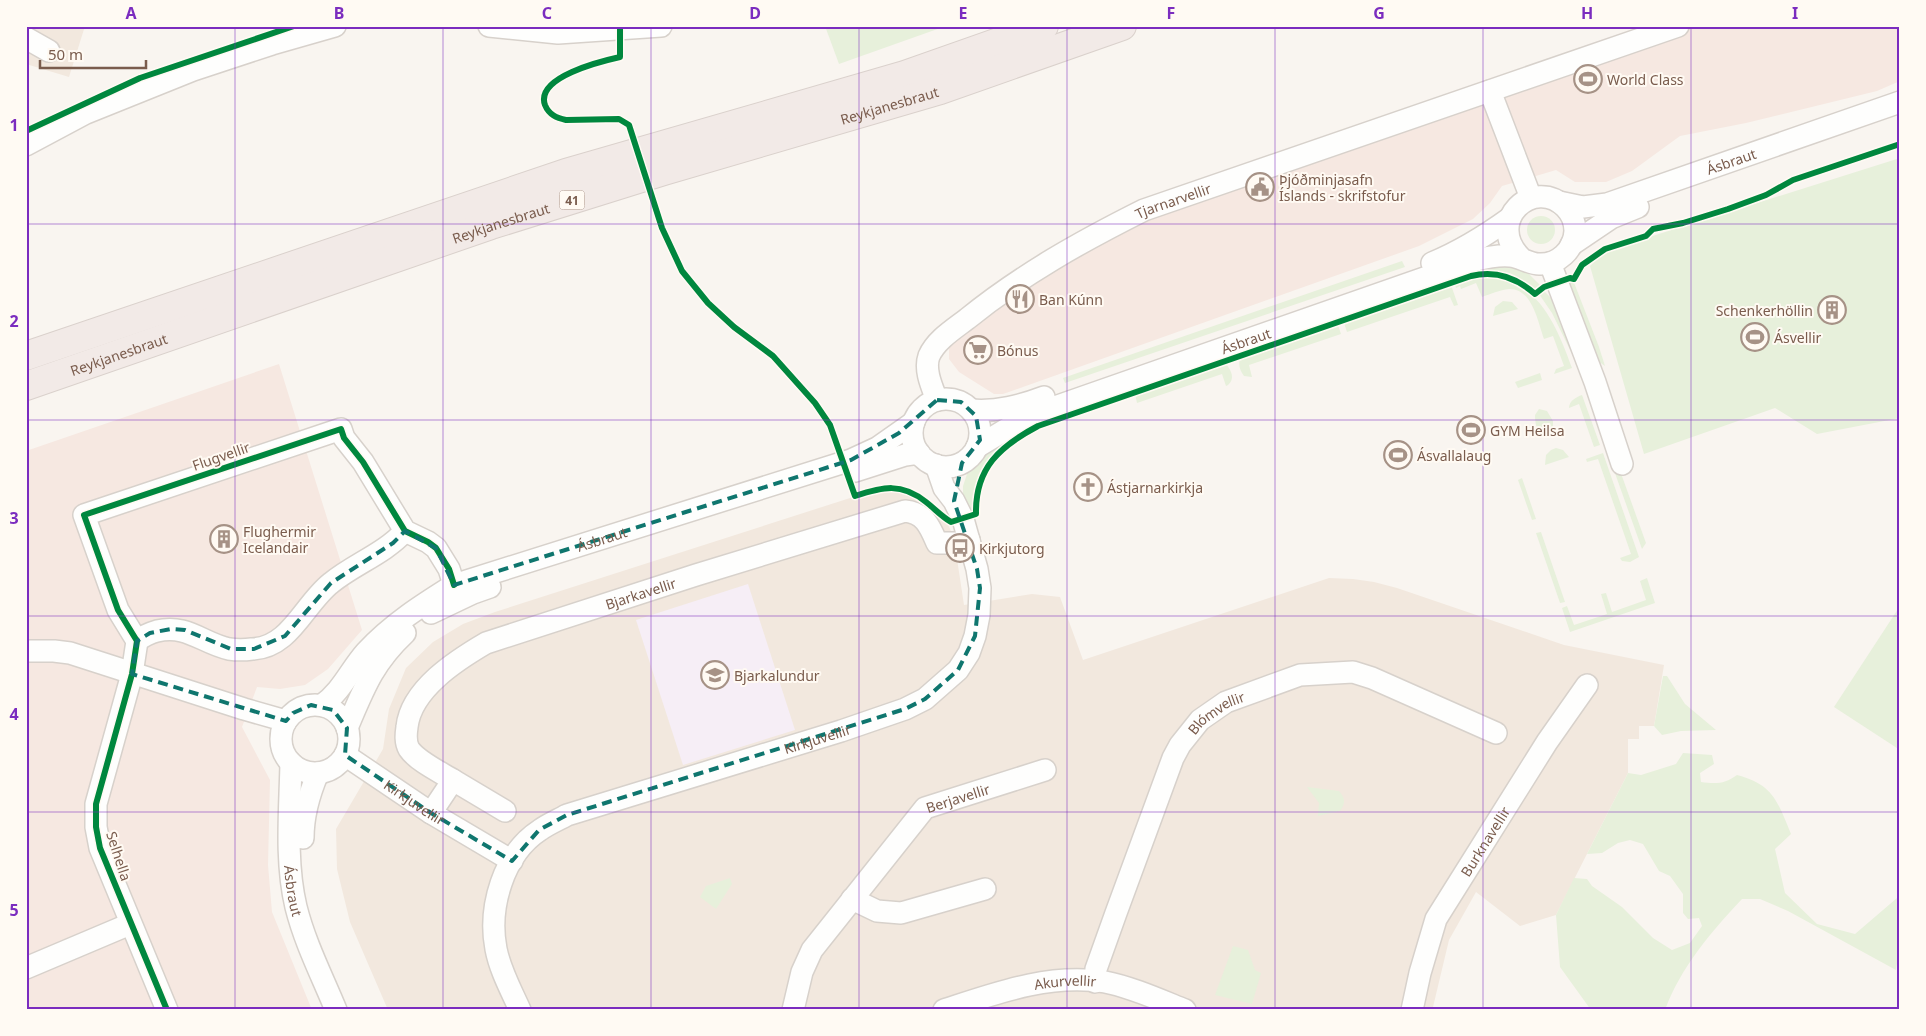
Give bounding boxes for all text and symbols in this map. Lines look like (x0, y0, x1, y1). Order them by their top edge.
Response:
text: A (125, 2, 137, 24)
text: B (334, 2, 344, 24)
text: C (542, 2, 552, 24)
text: D (749, 2, 761, 24)
text: E (959, 2, 968, 24)
text: F (1167, 2, 1175, 24)
text: G (1373, 2, 1385, 24)
text: H (1581, 2, 1593, 24)
text: I (1792, 2, 1798, 24)
scale bar (40, 38, 146, 70)
text: 50 m (48, 44, 83, 64)
sports icon: World Class (1573, 64, 1603, 94)
place label: World Class (1607, 70, 1684, 89)
street label: Reykjanesbraut (838, 82, 941, 128)
text: 1 (9, 114, 19, 136)
street label: Ásbraut (1704, 143, 1758, 178)
place label: Þjóðminjasafn Íslands - skrifstofur (1279, 170, 1406, 205)
public building icon: Þjóðminjasafn Íslands - skrifstofur (1245, 172, 1275, 202)
street label: Tjarnarvellir (1132, 178, 1213, 223)
road number: 41 (560, 190, 584, 210)
street label: Reykjanesbraut (449, 198, 552, 247)
restaurant icon: Ban Kúnn (1005, 284, 1035, 314)
place label: Ban Kúnn (1039, 290, 1103, 309)
building icon: Schenkerhöllin (1817, 295, 1847, 325)
place label: Schenkerhöllin (1716, 301, 1813, 320)
text: 2 (9, 310, 19, 332)
sports icon: Ásvellir (1740, 322, 1770, 352)
street label: Ásbraut (1218, 323, 1273, 358)
street label: Reykjanesbraut (68, 328, 170, 380)
place label: Ásvellir (1774, 328, 1821, 347)
supermarket icon: Bónus (963, 335, 993, 365)
place label: Bónus (997, 341, 1039, 360)
sports icon: GYM Heilsa (1456, 415, 1486, 445)
place label: GYM Heilsa (1490, 421, 1565, 440)
street label: Flugvellir (190, 437, 253, 475)
sports icon: Ásvallalaug (1383, 440, 1413, 470)
place label: Ásvallalaug (1417, 446, 1491, 465)
church icon: Ástjarnarkirkja (1073, 472, 1103, 502)
place label: Ástjarnarkirkja (1107, 478, 1203, 497)
text: 3 (9, 507, 19, 529)
place label: Flughermir Icelandair (243, 522, 316, 557)
street label: Ásbraut (574, 522, 629, 555)
building icon: Flughermir Icelandair (209, 524, 239, 554)
bus stop icon: Kirkjutorg (945, 533, 975, 563)
place label: Kirkjutorg (979, 539, 1045, 558)
street label: Bjarkavellir (603, 573, 679, 613)
school or university icon: Bjarkalundur (700, 660, 730, 690)
place label: Bjarkalundur (734, 666, 820, 685)
street label: Blómvellir (1183, 687, 1247, 738)
text: 4 (9, 703, 19, 725)
street label: Kirkjuvellir (781, 719, 854, 758)
street label: Kirkjuvellir (380, 775, 449, 829)
street label: Berjavellir (923, 779, 992, 817)
street label: Burknavellir (1456, 802, 1514, 880)
street label: Selhella (102, 829, 136, 883)
street label: Ásbraut (280, 864, 308, 918)
text: 5 (9, 899, 19, 921)
street label: Akurvellir (1032, 970, 1097, 993)

